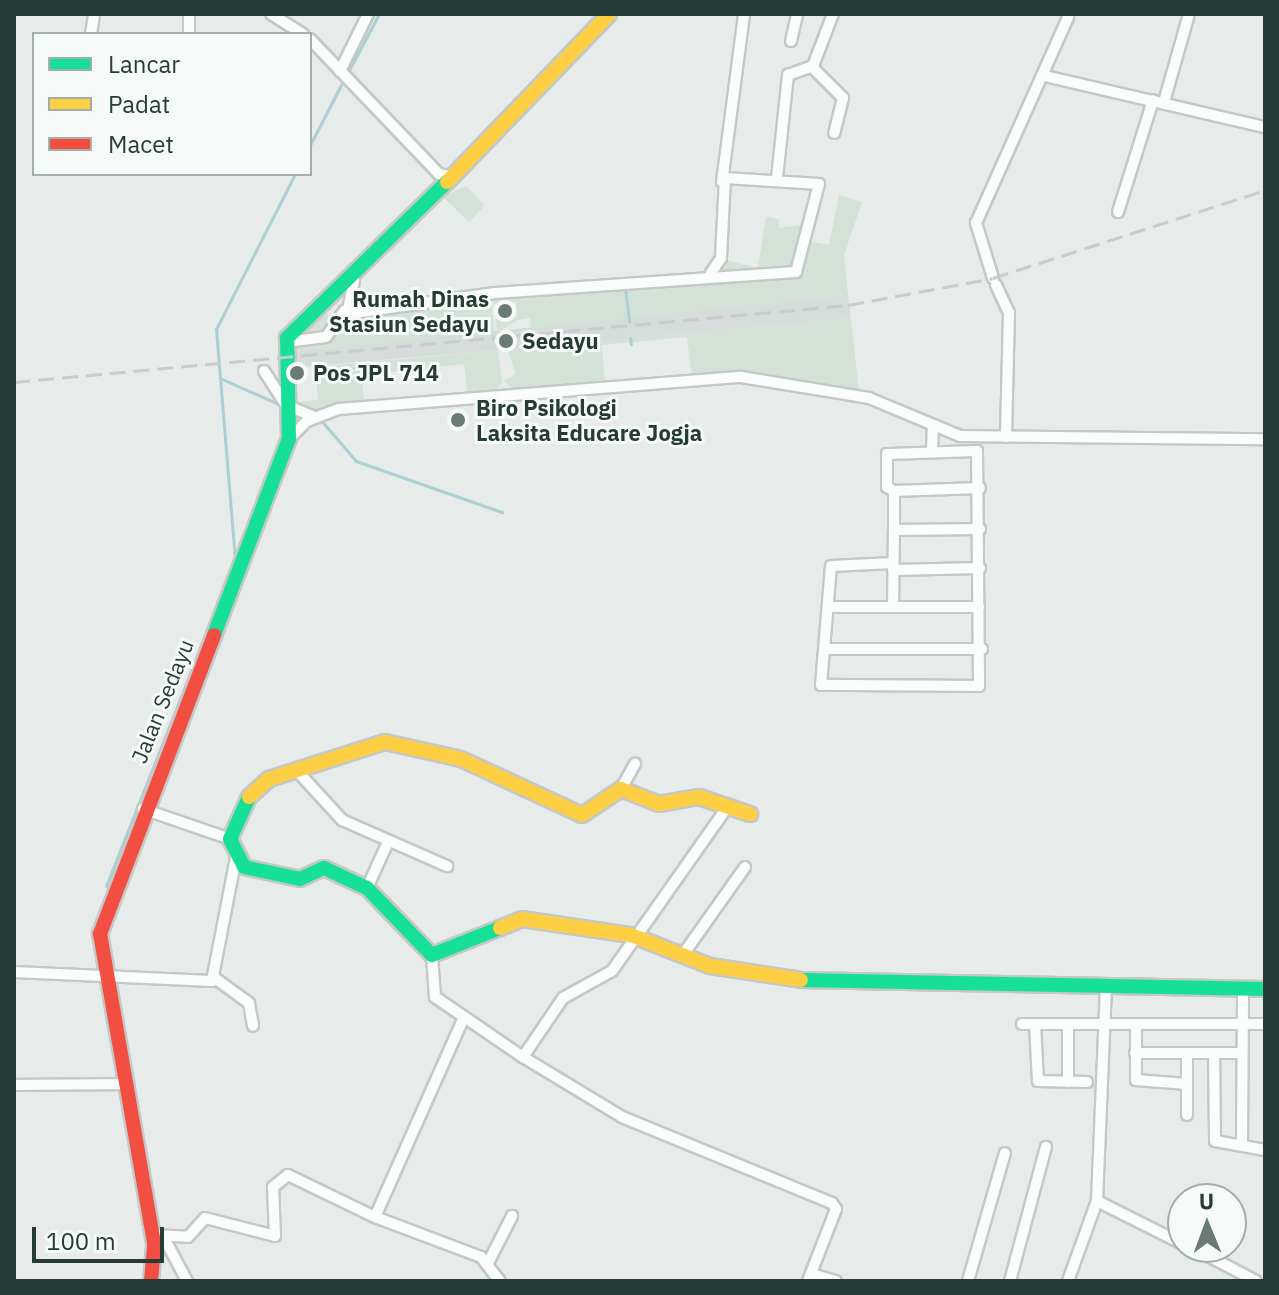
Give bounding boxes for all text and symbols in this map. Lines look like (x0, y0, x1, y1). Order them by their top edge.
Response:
legend (32, 32, 312, 176)
text: Lancar (108, 48, 180, 80)
text: Padat (108, 88, 170, 120)
text: Macet (108, 128, 174, 160)
place label: Rumah Dinas Stasiun Sedayu (329, 285, 489, 336)
marker: Rumah Dinas Stasiun Sedayu (496, 302, 514, 320)
place label: Sedayu (522, 328, 599, 354)
marker: Sedayu (497, 332, 515, 350)
place label: Pos JPL 714 (313, 360, 439, 386)
marker: Pos JPL 714 (288, 364, 306, 382)
place label: Biro Psikologi Laksita Educare Jogja (476, 394, 702, 446)
marker: Biro Psikologi Laksita Educare Jogja (447, 409, 469, 431)
street label: Jalan Sedayu (125, 635, 199, 767)
north arrow (1167, 1183, 1247, 1263)
text: U (1199, 1186, 1214, 1215)
scale bar (36, 1211, 168, 1261)
text: 100 m (46, 1225, 116, 1257)

